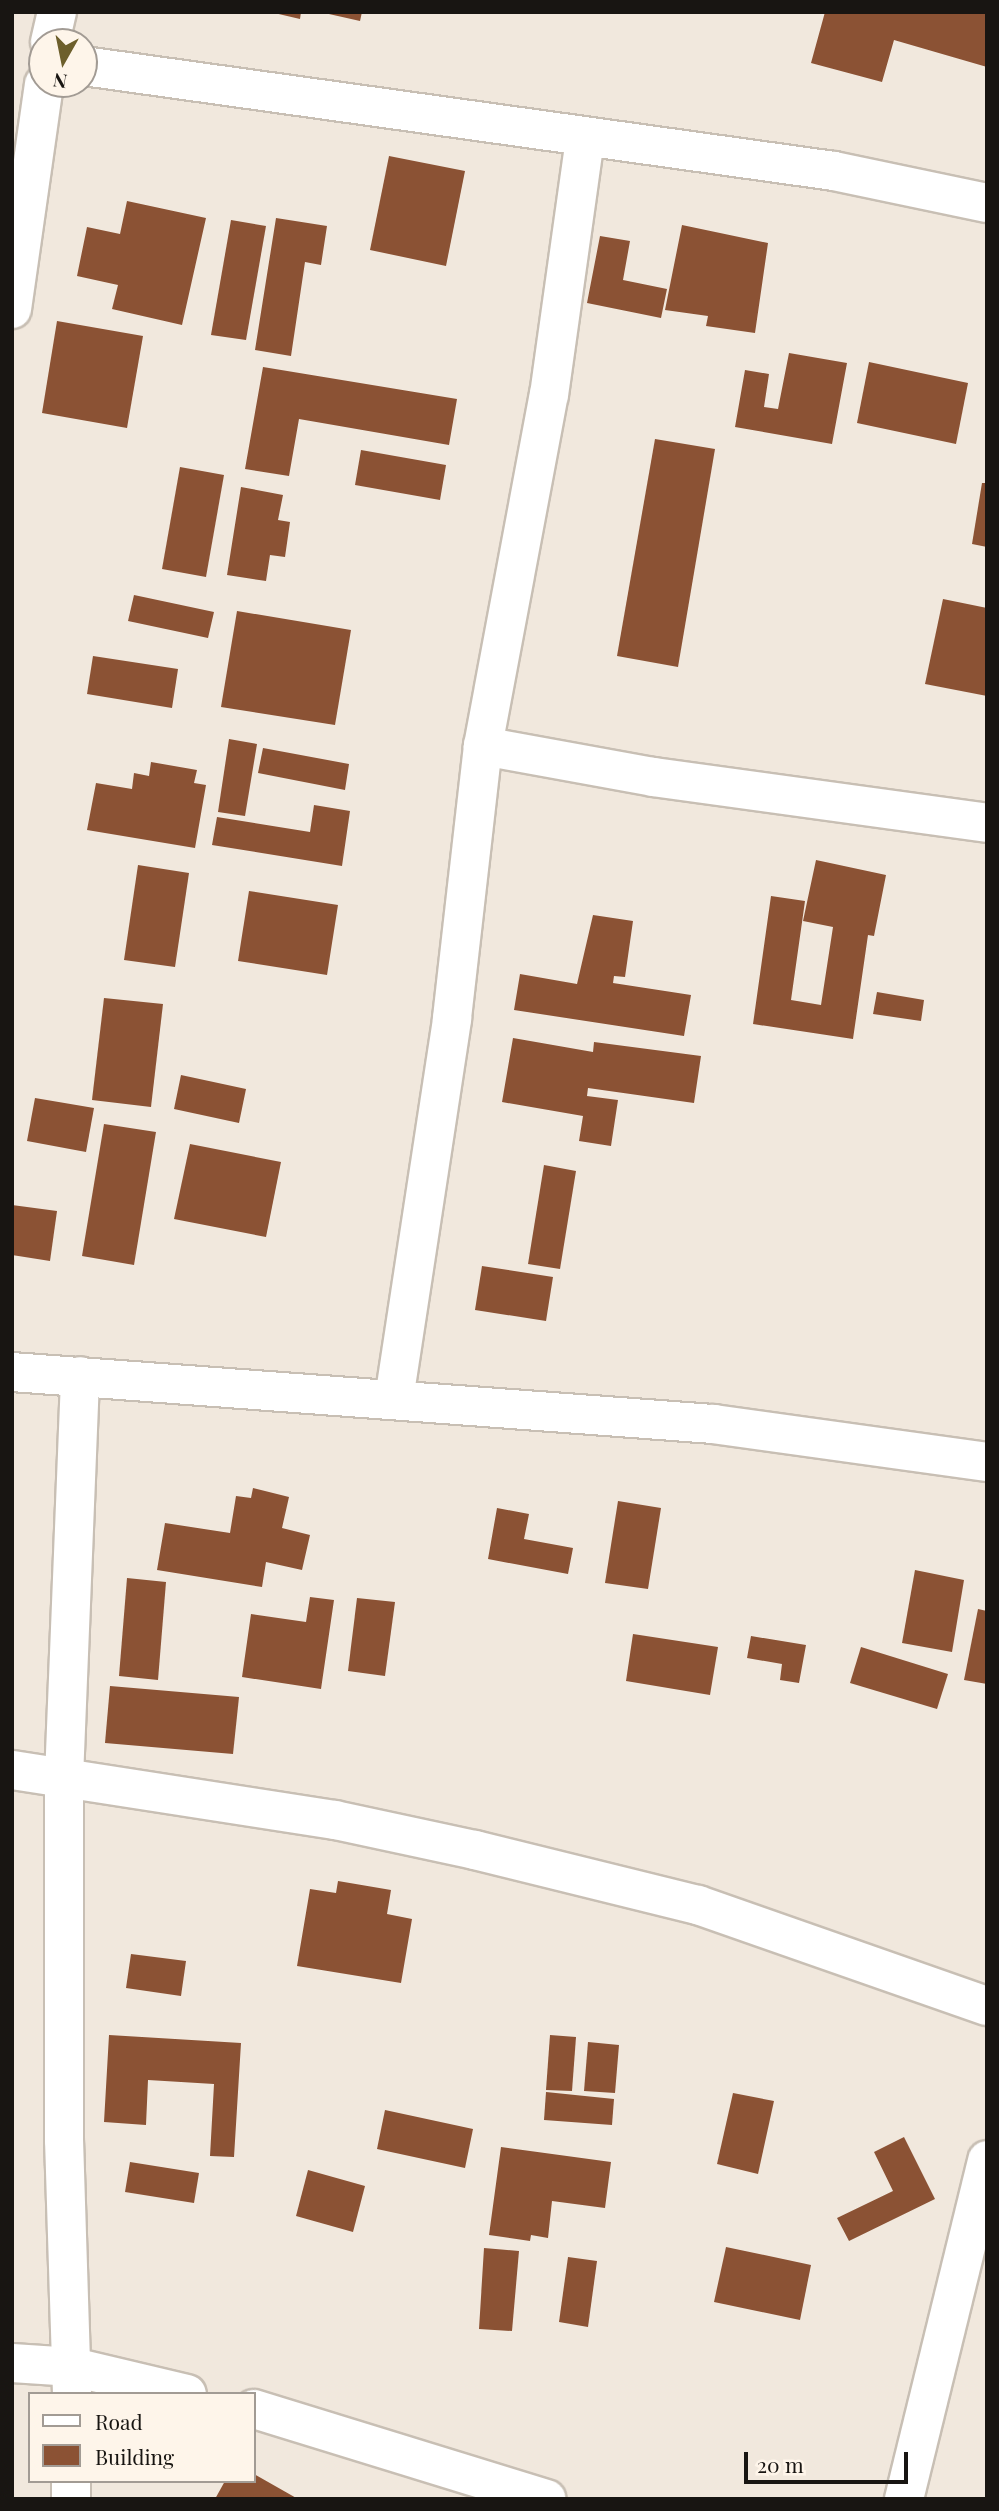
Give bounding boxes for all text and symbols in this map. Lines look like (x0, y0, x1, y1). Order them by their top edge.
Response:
north arrow (28, 28, 98, 98)
text: N (51, 68, 69, 96)
legend (28, 2392, 256, 2483)
text: Road (95, 2407, 143, 2435)
scale bar (747, 2438, 912, 2482)
text: Building (95, 2442, 174, 2470)
text: 20 m (757, 2450, 804, 2478)

